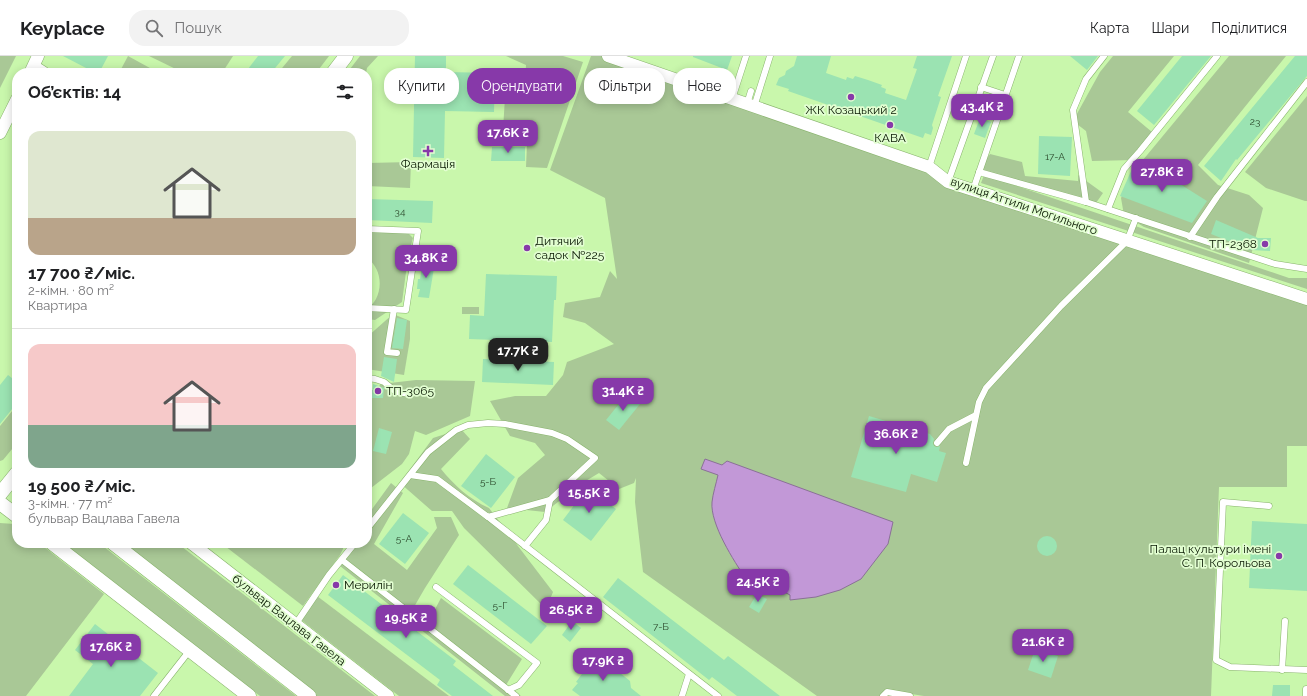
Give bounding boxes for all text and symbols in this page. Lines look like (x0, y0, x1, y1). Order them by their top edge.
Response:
search box (129, 10, 409, 46)
text: Keyplace (20, 17, 105, 39)
icon: search (143, 17, 165, 39)
text: Пошук (175, 19, 222, 37)
text: Карта (1090, 20, 1129, 36)
text: Шари (1151, 20, 1189, 36)
text: Поділитися (1211, 20, 1287, 36)
chip: Купити (384, 68, 459, 104)
chip: Орендувати (467, 68, 576, 104)
chip: Фільтри (584, 68, 665, 104)
chip: Нове (673, 68, 736, 104)
icon: filters (334, 81, 356, 103)
text: Об’єктів: 14 (28, 82, 121, 102)
marker: ЖК Козацький 2 (846, 92, 856, 102)
pin: 43.4K ₴ (945, 94, 1019, 128)
text: 43.4K ₴ (960, 99, 1004, 114)
place label: ЖК Козацький 2 (805, 103, 897, 117)
house number: 23 (1250, 116, 1260, 127)
pin: 17.6K ₴ (471, 120, 545, 154)
marker: КАВА (885, 120, 895, 130)
text: 17.6K ₴ (487, 125, 529, 140)
place label: КАВА (874, 131, 906, 145)
marker: Фармація (423, 146, 433, 156)
house number: 17-А (1045, 151, 1065, 162)
icon: home (156, 157, 228, 229)
place label: Фармація (401, 157, 455, 171)
pin: 27.8K ₴ (1125, 159, 1199, 193)
text: 27.8K ₴ (1140, 164, 1184, 179)
street label: вулиця Аттили Могильного (949, 174, 1099, 238)
house number: 34 (395, 206, 406, 217)
place label: Дитячий садок №225 (535, 234, 605, 262)
place label: ТП-2368 (1209, 237, 1257, 251)
marker: ТП-2368 (1260, 239, 1270, 249)
marker: Дитячий садок №225 (522, 243, 532, 253)
pin: 34.8K ₴ (389, 245, 463, 279)
text: 34.8K ₴ (404, 250, 448, 265)
text: 17 700 ₴/міс. (28, 263, 135, 283)
text: 2-кімн. · 80 m² (28, 283, 114, 298)
text: Квартира (28, 298, 87, 313)
pin: 17.7K ₴ (481, 338, 555, 372)
text: 17.7K ₴ (497, 343, 539, 358)
icon: home (156, 370, 228, 442)
pin: 31.4K ₴ (586, 378, 660, 412)
text: 31.4K ₴ (602, 383, 644, 398)
place label: ТП-3065 (386, 384, 435, 398)
marker: ТП-3065 (373, 386, 383, 396)
pin: 36.6K ₴ (859, 421, 933, 455)
text: 36.6K ₴ (874, 426, 918, 441)
text: 19 500 ₴/міс. (28, 476, 135, 496)
house number: 5-Б (480, 476, 497, 487)
pin: 15.5K ₴ (552, 480, 626, 514)
text: 15.5K ₴ (568, 485, 610, 500)
text: 3-кімн. · 77 m² (28, 496, 112, 511)
text: бульвар Вацлава Гавела (28, 511, 180, 526)
house number: 5-А (396, 533, 412, 544)
place label: Палац культури імені С. П. Корольова (1150, 542, 1271, 570)
marker: Палац культури імені С. П. Корольова (1274, 551, 1284, 561)
pin: 24.5K ₴ (721, 569, 795, 603)
street label: бульвар Вацлава Гавела (229, 571, 349, 669)
text: 24.5K ₴ (736, 574, 780, 589)
place label: Мерилін (344, 578, 392, 592)
marker: Мерилін (331, 580, 341, 590)
pin: 26.5K ₴ (534, 597, 608, 631)
house number: 5-Г (493, 600, 507, 611)
text: 26.5K ₴ (549, 602, 593, 617)
pin: 19.5K ₴ (369, 605, 443, 639)
text: 19.5K ₴ (385, 610, 427, 625)
house number: 7-Б (653, 621, 669, 632)
pin: 21.6K ₴ (1006, 629, 1080, 663)
pin: 17.6K ₴ (74, 634, 148, 668)
text: 21.6K ₴ (1021, 634, 1065, 649)
text: 17.6K ₴ (90, 639, 132, 654)
pin: 17.9K ₴ (566, 648, 640, 682)
text: 17.9K ₴ (582, 653, 624, 668)

